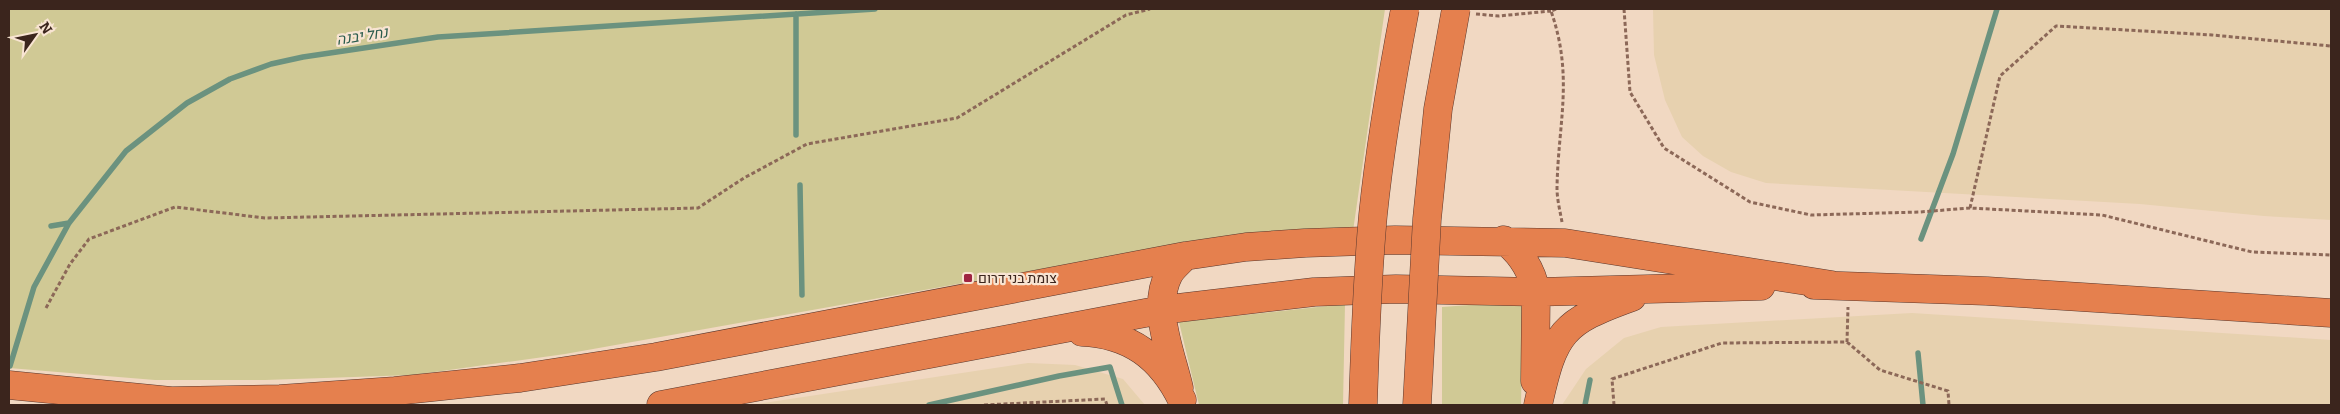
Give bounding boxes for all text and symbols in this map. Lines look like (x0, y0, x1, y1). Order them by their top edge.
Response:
north arrow (10, 10, 60, 60)
text: N (35, 19, 56, 38)
water label: נחל יבנה (335, 23, 391, 49)
place label: צומת בני דרום (978, 270, 1057, 287)
marker: צומת בני דרום (962, 272, 974, 284)

